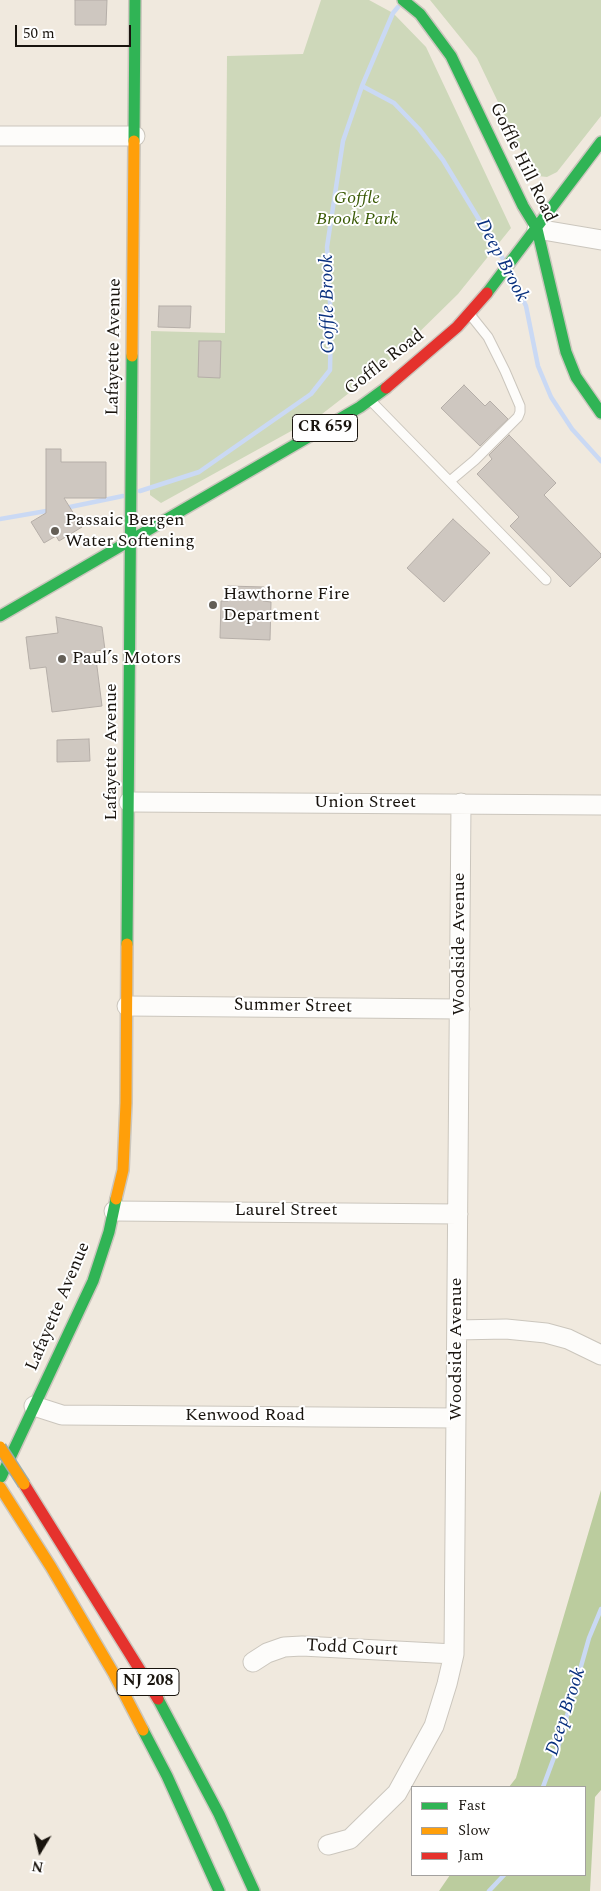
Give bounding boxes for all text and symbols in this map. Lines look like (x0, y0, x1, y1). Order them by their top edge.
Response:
scale bar (18, 15, 134, 47)
text: 50 m (23, 22, 55, 45)
street label: Goffle Hill Road (484, 100, 560, 226)
park label: Goffle Brook Park (316, 188, 398, 230)
water label: Deep Brook (470, 215, 532, 307)
water label: Goffle Brook (317, 254, 341, 354)
street label: Lafayette Avenue (103, 278, 127, 416)
street label: Goffle Road (341, 325, 429, 401)
road number: CR 659 (292, 414, 358, 442)
place label: Passaic Bergen Water Softening (65, 510, 195, 552)
marker: Passaic Bergen Water Softening (49, 525, 61, 537)
place label: Hawthorne Fire Department (223, 584, 350, 626)
marker: Hawthorne Fire Department (207, 599, 219, 611)
place label: Paul’s Motors (72, 648, 181, 670)
marker: Paul’s Motors (56, 653, 68, 665)
street label: Lafayette Avenue (101, 683, 123, 821)
street label: Union Street (314, 792, 416, 814)
street label: Woodside Avenue (449, 872, 471, 1016)
street label: Summer Street (234, 995, 352, 1019)
street label: Laurel Street (234, 1200, 338, 1222)
street label: Lafayette Avenue (22, 1239, 96, 1375)
street label: Woodside Avenue (446, 1277, 468, 1421)
street label: Kenwood Road (185, 1405, 305, 1427)
street label: Todd Court (305, 1636, 399, 1662)
water label: Deep Brook (542, 1665, 592, 1759)
road number: NJ 208 (117, 1668, 179, 1695)
legend (411, 1786, 586, 1876)
text: Fast (458, 1794, 486, 1817)
text: Slow (458, 1819, 490, 1842)
north arrow (15, 1826, 65, 1876)
text: Jam (458, 1844, 484, 1867)
text: N (30, 1855, 45, 1878)

